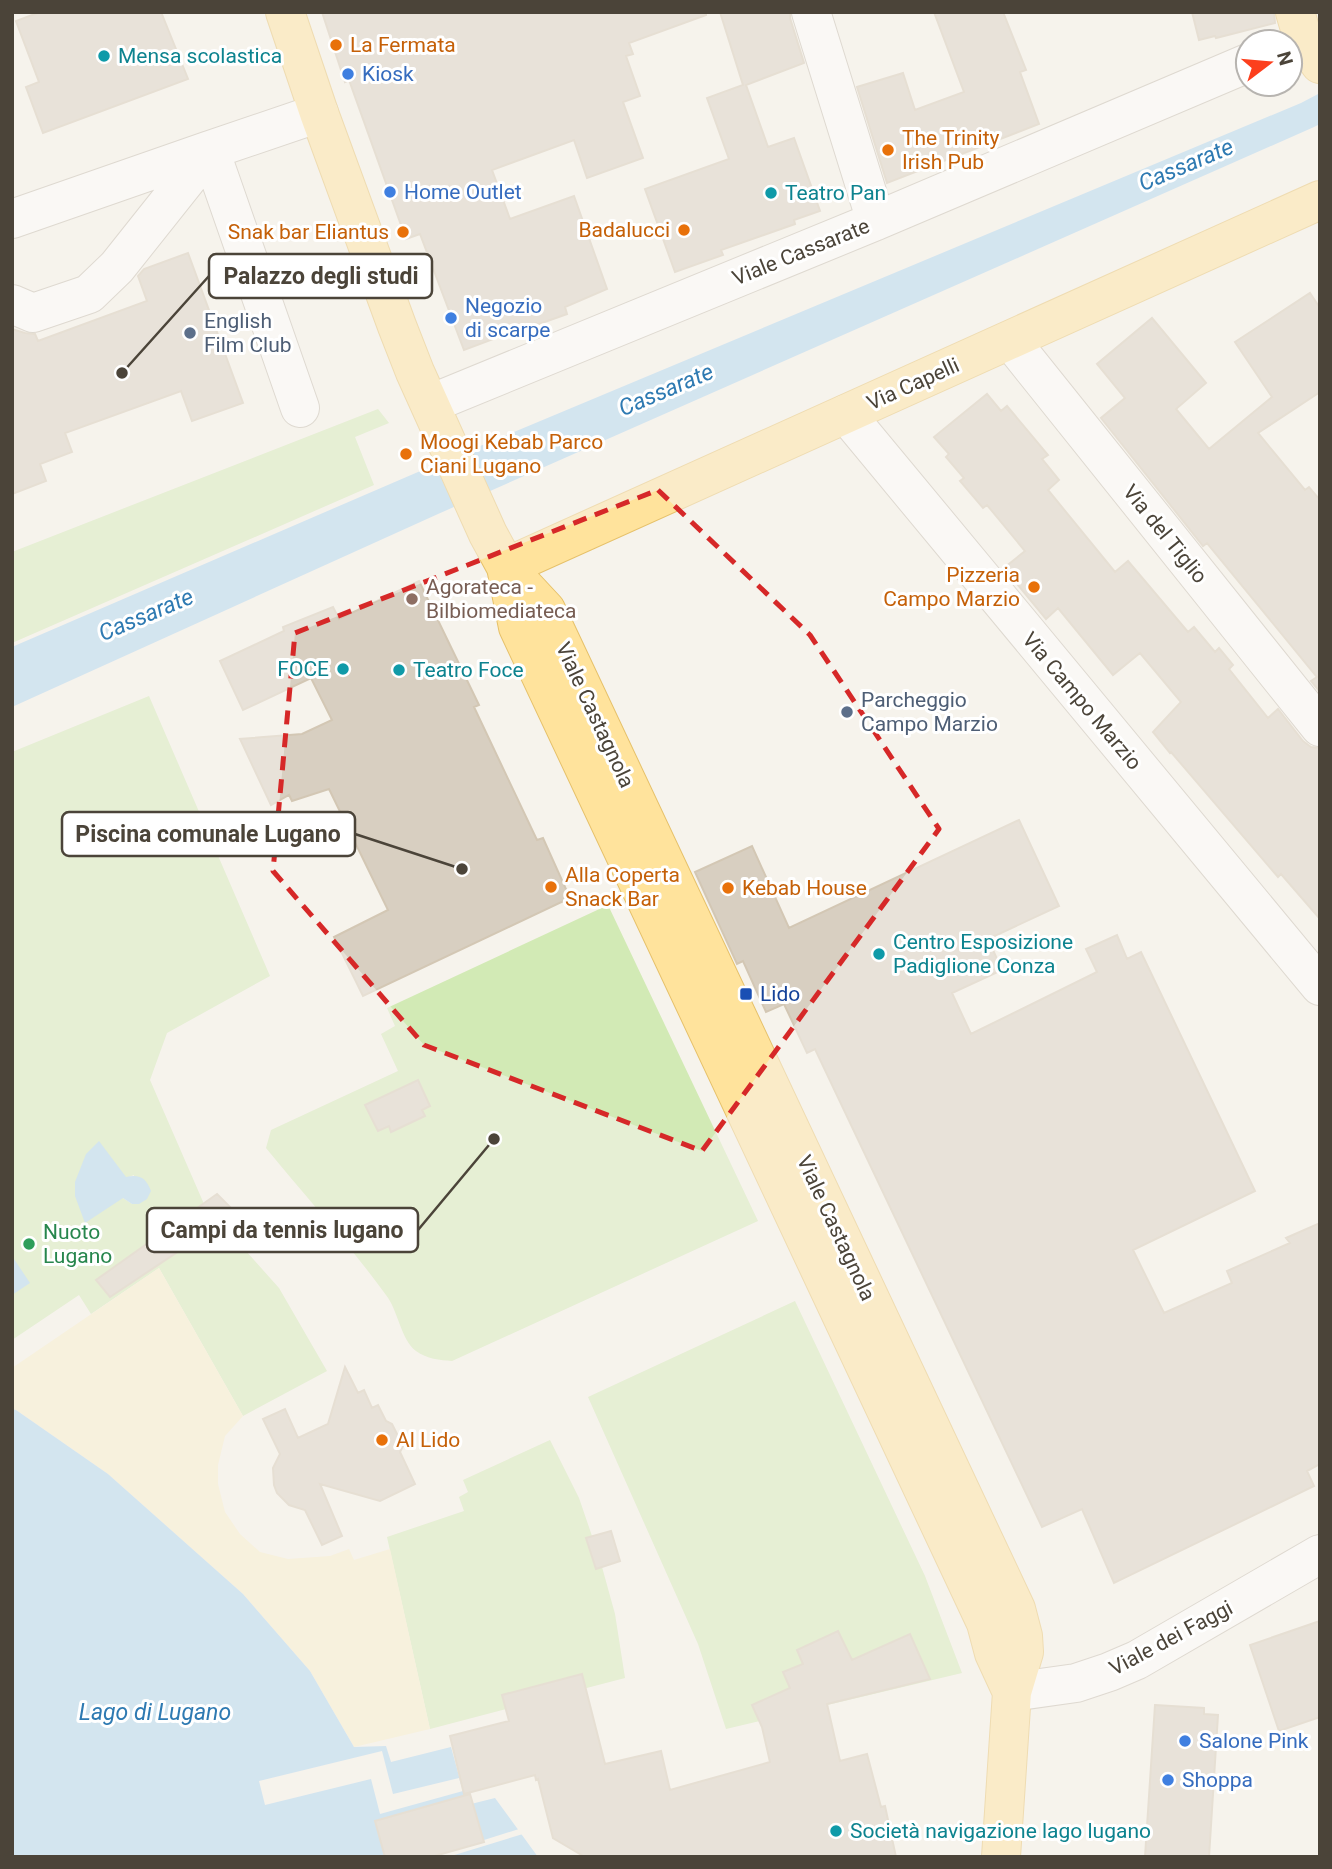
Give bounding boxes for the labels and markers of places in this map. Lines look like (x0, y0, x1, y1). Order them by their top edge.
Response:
place label: La Fermata (350, 33, 456, 57)
marker: La Fermata (328, 37, 344, 53)
place label: Mensa scolastica (118, 44, 282, 68)
marker: Mensa scolastica (96, 48, 112, 64)
place label: Kiosk (362, 62, 414, 86)
marker: Kiosk (340, 66, 356, 82)
place label: The Trinity Irish Pub (902, 126, 1000, 174)
marker: The Trinity Irish Pub (880, 142, 896, 158)
place label: Home Outlet (404, 180, 522, 204)
place label: Teatro Pan (785, 181, 886, 205)
marker: Home Outlet (382, 184, 398, 200)
marker: Teatro Pan (763, 185, 779, 201)
place label: Badalucci (578, 218, 670, 242)
place label: Snak bar Eliantus (228, 220, 389, 244)
marker: Badalucci (676, 222, 692, 238)
marker: Snak bar Eliantus (395, 224, 411, 240)
callout: Palazzo degli studi (209, 254, 432, 298)
place label: Negozio di scarpe (465, 294, 550, 342)
place label: English Film Club (204, 309, 292, 357)
marker: Negozio di scarpe (443, 310, 459, 326)
marker: English Film Club (182, 325, 198, 341)
place label: Moogi Kebab Parco Ciani Lugano (420, 430, 603, 478)
marker: Moogi Kebab Parco Ciani Lugano (398, 446, 414, 462)
place label: Pizzeria Campo Marzio (883, 563, 1020, 611)
place label: Agorateca - Bilbiomediateca (426, 575, 577, 623)
marker: Pizzeria Campo Marzio (1026, 579, 1042, 595)
marker: Agorateca - Bilbiomediateca (404, 591, 420, 607)
place label: FOCE (277, 657, 329, 681)
place label: Teatro Foce (413, 658, 524, 682)
marker: FOCE (335, 661, 351, 677)
marker: Teatro Foce (391, 662, 407, 678)
place label: Parcheggio Campo Marzio (861, 688, 998, 736)
marker: Parcheggio Campo Marzio (839, 704, 855, 720)
callout: Piscina comunale Lugano (62, 812, 355, 856)
place label: Alla Coperta Snack Bar (565, 863, 680, 911)
place label: Kebab House (742, 876, 867, 900)
marker: Alla Coperta Snack Bar (543, 879, 559, 895)
marker: Kebab House (720, 880, 736, 896)
place label: Centro Esposizione Padiglione Conza (893, 930, 1073, 978)
marker: Centro Esposizione Padiglione Conza (871, 946, 887, 962)
place label: Lido (760, 982, 800, 1006)
marker: Lido (738, 986, 754, 1002)
callout: Campi da tennis lugano (147, 1208, 418, 1252)
place label: Nuoto Lugano (43, 1220, 112, 1268)
marker: Nuoto Lugano (21, 1236, 37, 1252)
place label: Al Lido (396, 1428, 460, 1452)
marker: Al Lido (374, 1432, 390, 1448)
place label: Salone Pink (1199, 1729, 1309, 1753)
marker: Salone Pink (1177, 1733, 1193, 1749)
place label: Shoppa (1182, 1768, 1253, 1792)
marker: Shoppa (1160, 1772, 1176, 1788)
place label: Società navigazione lago lugano (850, 1819, 1151, 1843)
marker: Società navigazione lago lugano (828, 1823, 844, 1839)

